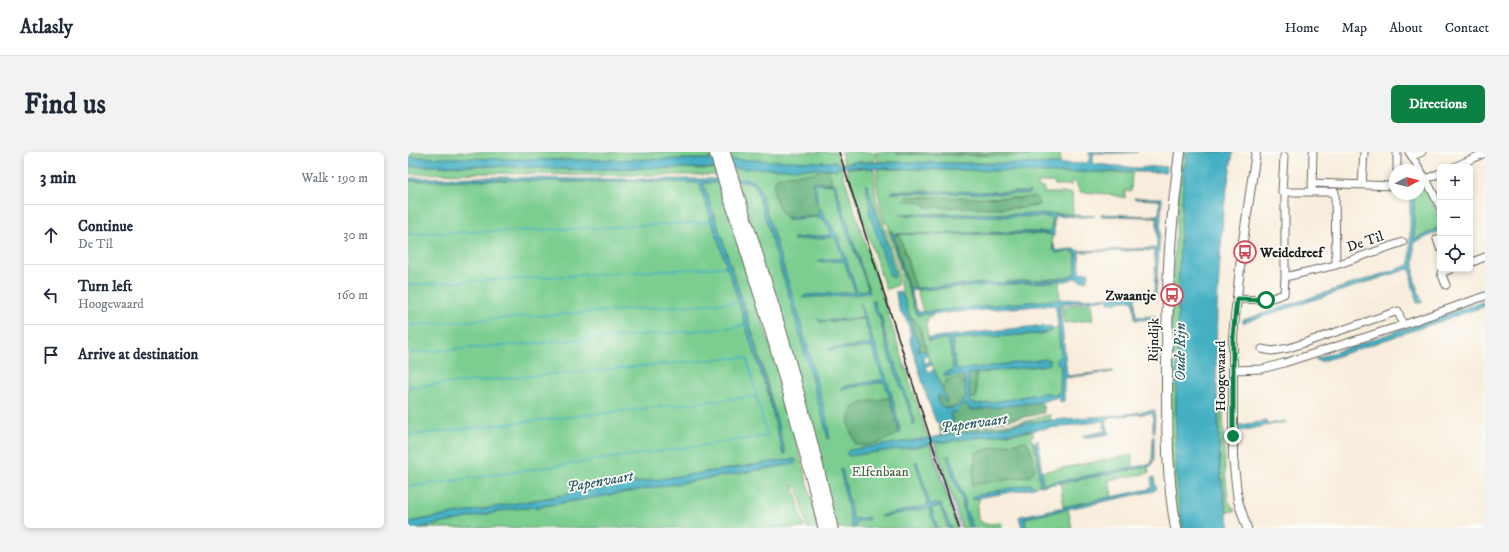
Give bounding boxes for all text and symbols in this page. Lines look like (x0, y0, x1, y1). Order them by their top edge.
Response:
text: Atlasly (20, 16, 73, 39)
text: Home (1285, 19, 1319, 37)
text: Map (1341, 19, 1367, 37)
text: About (1389, 19, 1423, 37)
text: Contact (1445, 19, 1489, 37)
button: Directions (1391, 85, 1485, 123)
text: Find us (24, 87, 106, 122)
north arrow (1389, 164, 1425, 200)
map controls (1437, 164, 1473, 272)
button: + (1437, 164, 1473, 200)
text: 3 min (40, 167, 76, 189)
text: Walk · 190 m (302, 170, 368, 186)
button: − (1437, 200, 1473, 236)
text: Continue (78, 217, 133, 236)
icon: ahead (40, 224, 62, 246)
text: 30 m (344, 227, 368, 243)
street label: De Til (1345, 227, 1387, 257)
text: De Til (78, 236, 113, 252)
button: locate (1437, 236, 1473, 272)
bus stop icon: Weidedreef (1232, 239, 1258, 265)
place label: Weidedreef (1259, 244, 1325, 262)
text: Turn left (78, 277, 132, 296)
bus stop icon: Zwaantje (1159, 282, 1185, 308)
icon: left (40, 284, 62, 306)
text: 160 m (337, 287, 368, 303)
place label: Zwaantje (1106, 287, 1156, 305)
route start (1257, 291, 1275, 309)
text: Hoogewaard (78, 296, 144, 312)
street label: Rijndijk (1145, 318, 1163, 362)
water label: Oude Rijn (1171, 322, 1190, 381)
street label: Hoogewaard (1212, 341, 1230, 411)
icon: arrive (40, 344, 62, 366)
text: Arrive at destination (78, 345, 198, 364)
water label: Papenvaart (940, 409, 1010, 438)
route end (1224, 427, 1242, 445)
park label: Elfenbaan (851, 463, 909, 481)
water label: Papenvaart (565, 466, 636, 497)

